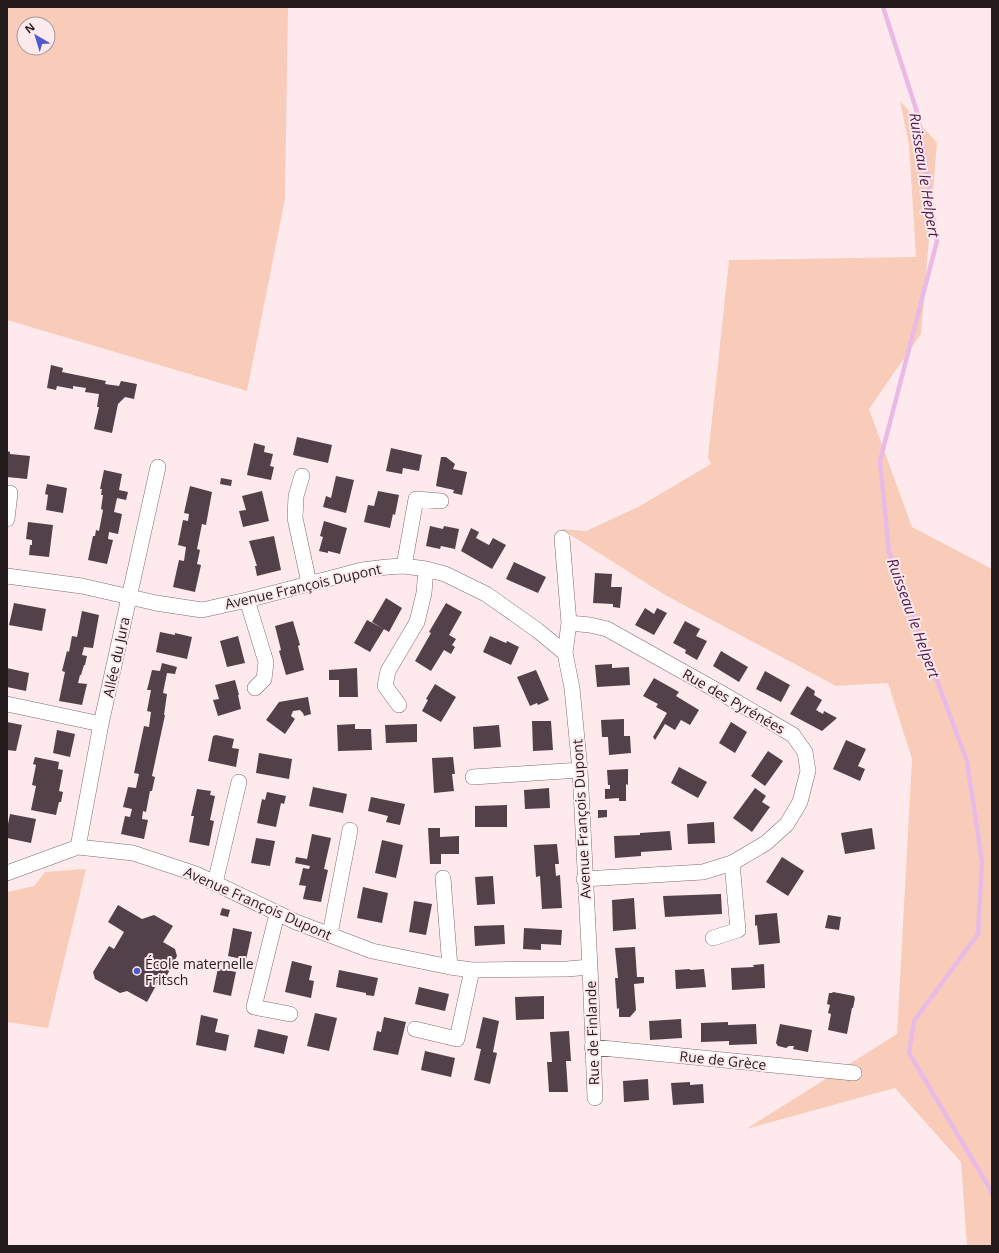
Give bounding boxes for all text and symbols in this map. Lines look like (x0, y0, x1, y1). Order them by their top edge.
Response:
north arrow (16, 16, 56, 56)
text: N (21, 19, 38, 36)
water label: Ruisseau le Helpert (905, 111, 945, 240)
water label: Ruisseau le Helpert (883, 555, 945, 682)
street label: Avenue François Dupont (223, 559, 383, 613)
street label: Allée du Jura (98, 615, 134, 699)
street label: Rue des Pyrénées (679, 664, 789, 738)
street label: Avenue François Dupont (567, 739, 595, 899)
street label: Avenue François Dupont (181, 862, 335, 944)
place label: École maternelle Fritsch (145, 954, 254, 989)
marker: École maternelle Fritsch (132, 966, 142, 976)
street label: Rue de Finlande (581, 980, 603, 1086)
street label: Rue de Grèce (679, 1046, 767, 1074)

